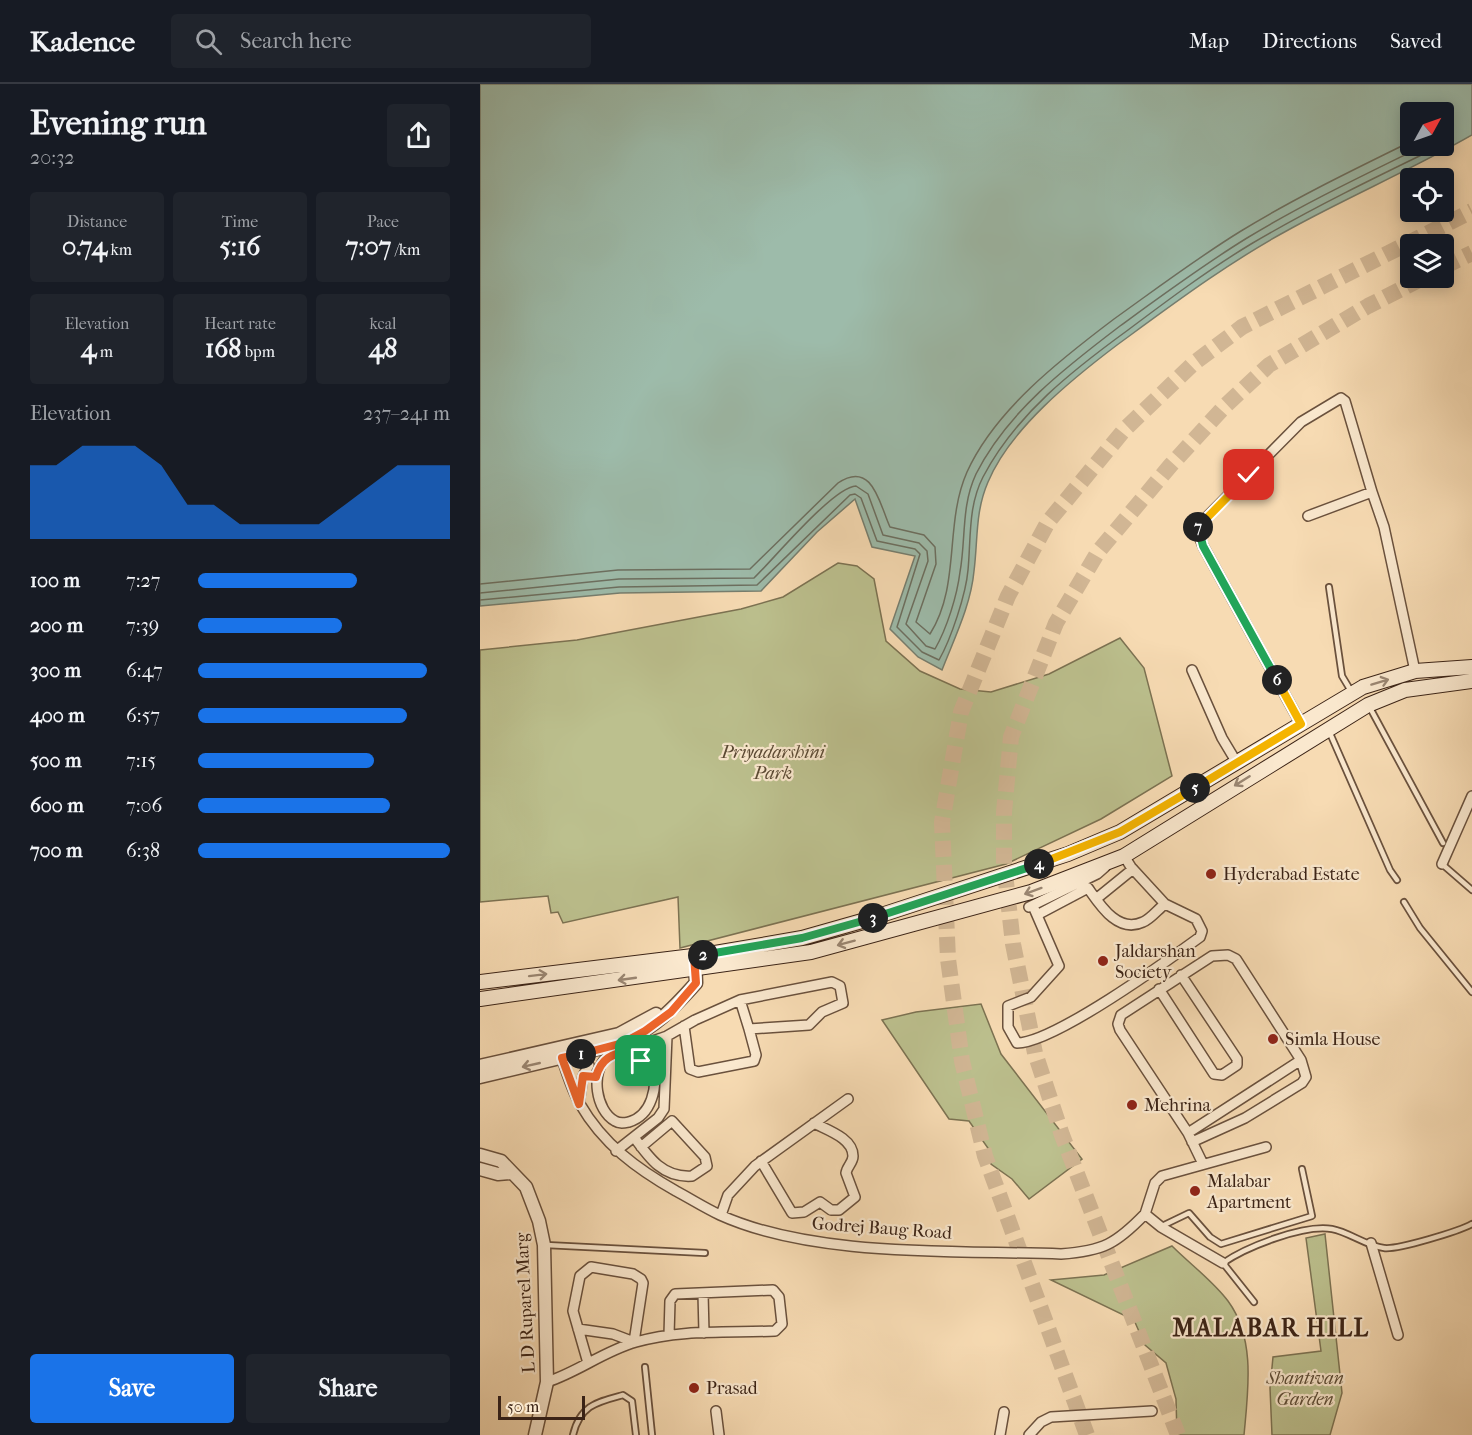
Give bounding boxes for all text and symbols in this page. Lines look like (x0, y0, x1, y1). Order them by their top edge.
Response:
search box (171, 14, 591, 68)
text: Kadence (30, 25, 135, 58)
icon: search (192, 25, 225, 58)
text: Search here (240, 28, 352, 54)
text: Map (1189, 29, 1229, 53)
text: Directions (1262, 29, 1357, 53)
text: Saved (1390, 29, 1442, 53)
north arrow (1400, 102, 1454, 156)
map controls (1400, 102, 1454, 288)
text: Evening run (30, 104, 207, 143)
button: share (387, 104, 450, 167)
text: 20:32 (30, 146, 75, 169)
button: locate (1400, 168, 1454, 222)
text: Distance (67, 212, 127, 231)
text: Time (222, 212, 258, 231)
text: Pace (367, 212, 399, 231)
text: 0.74 (62, 231, 107, 262)
text: 5:16 (220, 231, 260, 262)
text: 7:07 (346, 231, 391, 262)
button: layers (1400, 234, 1454, 288)
text: km (107, 240, 132, 259)
text: /km (391, 240, 420, 259)
text: Elevation (65, 314, 129, 333)
text: Heart rate (204, 314, 276, 333)
text: kcal (370, 314, 396, 333)
text: 4 (81, 333, 96, 364)
text: 168 (205, 333, 241, 364)
text: 48 (369, 333, 397, 364)
text: m (96, 342, 113, 361)
text: bpm (241, 342, 275, 361)
text: Elevation (30, 402, 111, 425)
text: 237–241 m (363, 402, 450, 425)
pin (1223, 449, 1274, 500)
icon: check (1232, 458, 1265, 491)
pin: 7 (1183, 512, 1213, 542)
text: 7 (1194, 517, 1202, 536)
text: 100 m (30, 569, 80, 592)
text: 7:27 (126, 569, 160, 592)
text: 200 m (30, 614, 83, 637)
text: 7:39 (126, 614, 159, 637)
text: 300 m (30, 659, 81, 682)
text: 6:47 (126, 659, 163, 682)
pin: 6 (1262, 665, 1292, 695)
text: 6 (1273, 670, 1281, 689)
one-way arrow (1370, 676, 1389, 687)
text: 400 m (30, 704, 85, 727)
text: 6:57 (126, 704, 160, 727)
park label: Priyadarshini Park (720, 742, 827, 784)
text: 500 m (30, 749, 82, 772)
text: 7:15 (126, 749, 156, 772)
pin: 5 (1180, 773, 1210, 803)
one-way arrow (1234, 776, 1251, 788)
text: 5 (1192, 778, 1198, 797)
text: 600 m (30, 794, 84, 817)
text: 7:06 (126, 794, 162, 817)
text: 700 m (30, 839, 83, 862)
text: 6:38 (126, 839, 160, 862)
pin: 4 (1024, 849, 1054, 879)
text: 4 (1034, 854, 1044, 873)
place label: Hyderabad Estate (1223, 864, 1360, 885)
marker: Hyderabad Estate (1204, 867, 1218, 881)
one-way arrow (1024, 886, 1043, 897)
pin: 3 (858, 903, 888, 933)
text: 3 (870, 908, 876, 927)
one-way arrow (836, 938, 855, 949)
pin: 2 (688, 940, 718, 970)
place label: Jaldarshan Society (1113, 941, 1196, 983)
text: 2 (699, 945, 707, 964)
marker: Jaldarshan Society (1096, 954, 1110, 968)
one-way arrow (528, 969, 548, 980)
one-way arrow (618, 974, 638, 985)
place label: Simla House (1285, 1029, 1380, 1050)
marker: Simla House (1266, 1032, 1280, 1046)
pin (615, 1035, 666, 1086)
pin: 1 (566, 1039, 596, 1069)
text: 1 (578, 1044, 584, 1063)
icon: arrive (624, 1044, 657, 1077)
one-way arrow (522, 1060, 541, 1072)
place label: Mehrina (1144, 1095, 1212, 1116)
marker: Mehrina (1125, 1098, 1139, 1112)
place label: Malabar Apartment (1206, 1171, 1292, 1213)
marker: Malabar Apartment (1188, 1184, 1202, 1198)
street label: Godrej Baug Road (811, 1213, 953, 1244)
street label: L D Ruparel Marg (511, 1232, 540, 1374)
district label: MALABAR HILL (1173, 1314, 1369, 1342)
button: Save (30, 1354, 234, 1423)
button: Share (246, 1354, 450, 1423)
park label: Shantivan Garden (1265, 1368, 1344, 1410)
place label: Prasad (706, 1378, 758, 1399)
marker: Prasad (687, 1381, 701, 1395)
scale bar (498, 1393, 585, 1420)
text: 50 m (507, 1397, 539, 1416)

